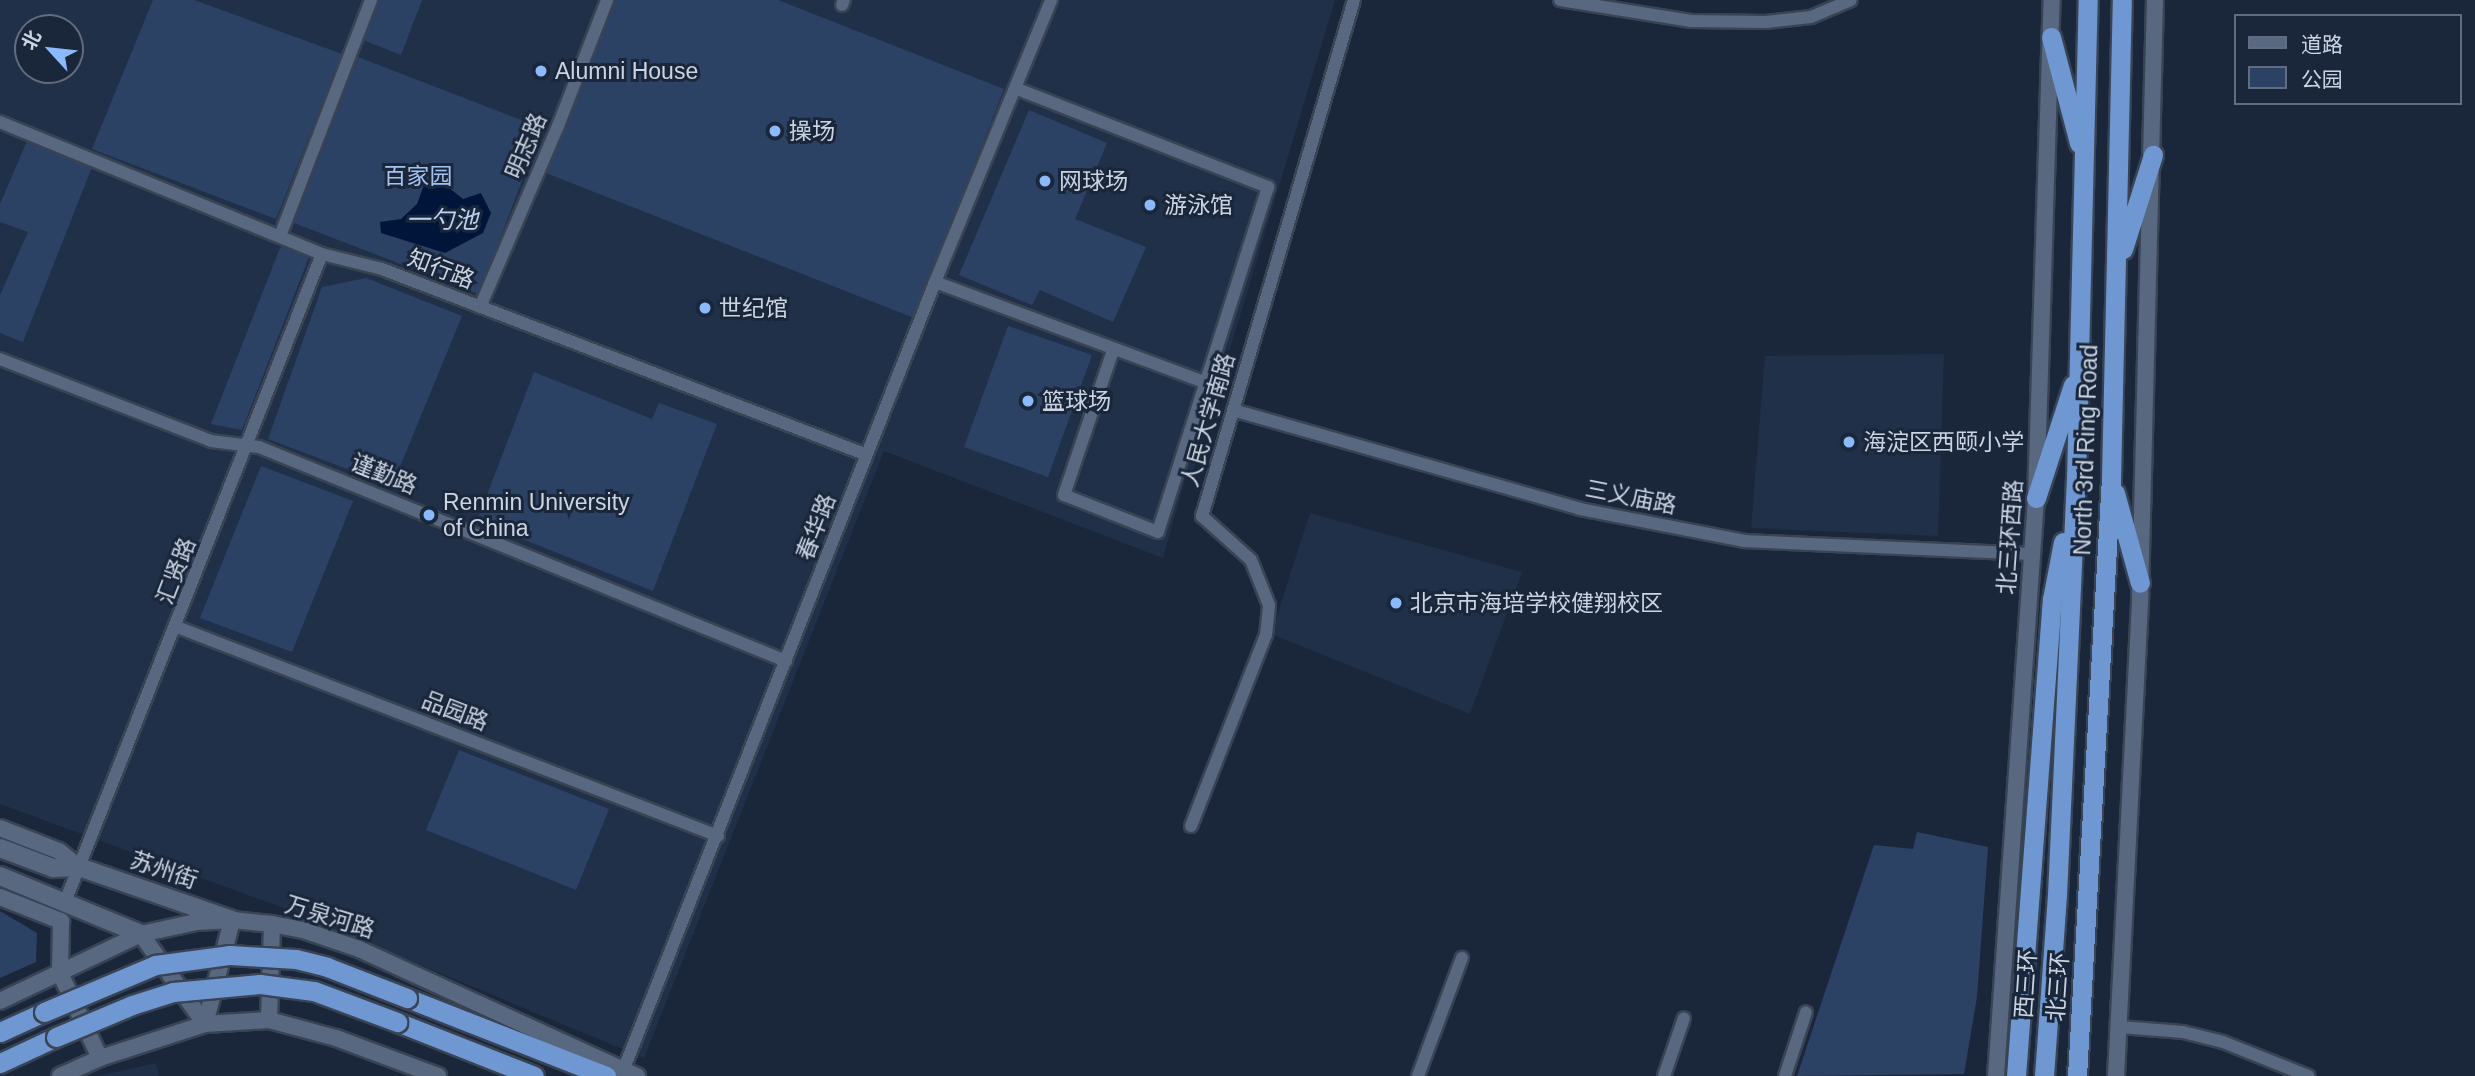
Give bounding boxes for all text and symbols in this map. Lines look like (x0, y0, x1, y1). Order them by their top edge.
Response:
north arrow (14, 14, 84, 84)
legend (2234, 14, 2461, 105)
text: 北 (18, 27, 45, 53)
text: 道路 (2301, 33, 2343, 56)
place label: Alumni House (555, 57, 698, 85)
marker: Alumni House (533, 63, 549, 79)
text: 公园 (2301, 68, 2343, 91)
street label: 明志路 (500, 109, 552, 183)
place label: 操场 (789, 117, 835, 145)
marker: 操场 (767, 123, 783, 139)
park label: 百家园 (384, 162, 452, 190)
place label: 网球场 (1059, 167, 1128, 195)
marker: 网球场 (1037, 173, 1053, 189)
place label: 游泳馆 (1164, 191, 1233, 219)
marker: 游泳馆 (1142, 197, 1158, 213)
water label: 一勺池 (406, 206, 478, 234)
street label: 知行路 (404, 244, 478, 294)
place label: 世纪馆 (719, 294, 788, 322)
marker: 世纪馆 (697, 300, 713, 316)
street label: North 3rd Ring Road (2069, 344, 2103, 556)
street label: 人民大学南路 (1176, 350, 1240, 490)
place label: 篮球场 (1042, 387, 1111, 415)
marker: 篮球场 (1020, 393, 1036, 409)
place label: 海淀区西颐小学 (1863, 428, 2024, 456)
marker: 海淀区西颐小学 (1841, 434, 1857, 450)
street label: 谨勤路 (347, 448, 421, 500)
street label: 三义庙路 (1583, 475, 1679, 519)
street label: 北三环西路 (1992, 479, 2028, 595)
place label: Renmin University of China (443, 488, 630, 542)
street label: 春华路 (791, 490, 841, 564)
marker: Renmin University of China (421, 507, 437, 523)
street label: 汇贤路 (151, 534, 201, 608)
place label: 北京市海培学校健翔校区 (1410, 589, 1663, 617)
marker: 北京市海培学校健翔校区 (1388, 595, 1404, 611)
street label: 品园路 (418, 686, 492, 736)
street label: 苏州街 (127, 846, 201, 894)
street label: 万泉河路 (282, 890, 378, 944)
street label: 西三环 (2010, 949, 2042, 1019)
street label: 北三环 (2042, 952, 2074, 1022)

